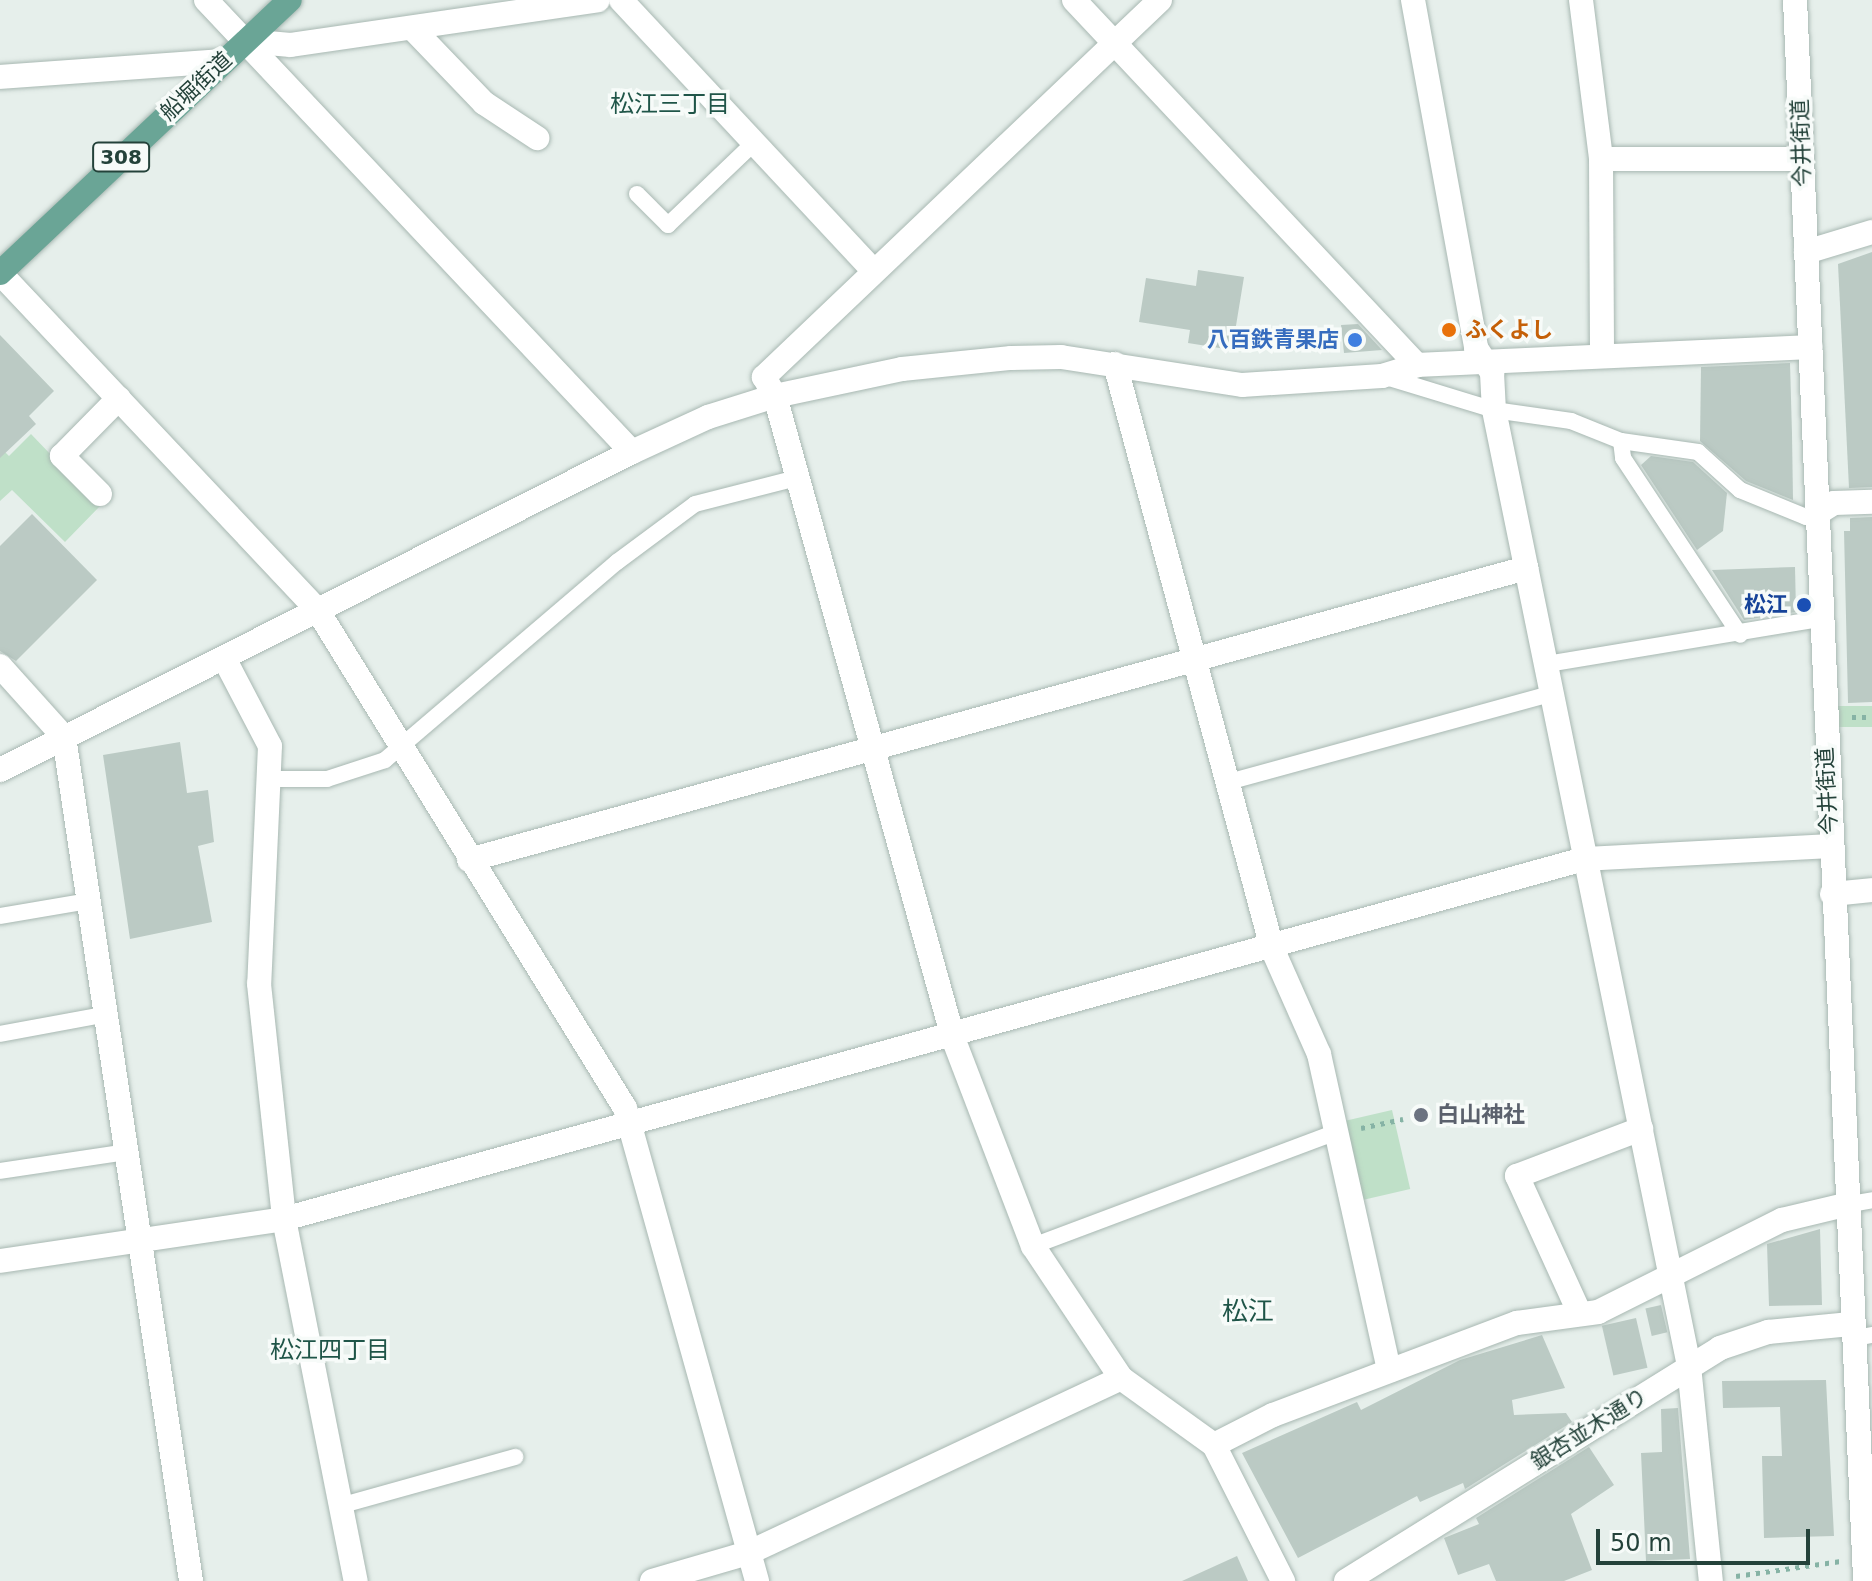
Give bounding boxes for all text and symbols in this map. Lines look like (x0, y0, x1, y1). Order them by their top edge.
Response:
street label: 船堀街道 (155, 46, 237, 126)
district label: 松江三丁目 (610, 91, 730, 119)
street label: 今井街道 (1786, 99, 1816, 187)
road number: 308 (91, 141, 151, 173)
place label: ふくよし (1465, 317, 1553, 343)
marker: ふくよし (1440, 321, 1458, 339)
place label: 八百鉄青果店 (1207, 327, 1339, 353)
marker: 八百鉄青果店 (1346, 331, 1364, 349)
place label: 松江 (1744, 592, 1788, 618)
marker: 松江 (1795, 596, 1813, 614)
street label: 今井街道 (1812, 746, 1842, 836)
place label: 白山神社 (1437, 1102, 1525, 1128)
marker: 白山神社 (1412, 1106, 1430, 1124)
district label: 松江 (1222, 1296, 1274, 1328)
district label: 松江四丁目 (270, 1337, 390, 1365)
street label: 銀杏並木通り (1526, 1383, 1652, 1475)
scale bar (1600, 1513, 1814, 1563)
text: 50 m (1610, 1529, 1672, 1557)

